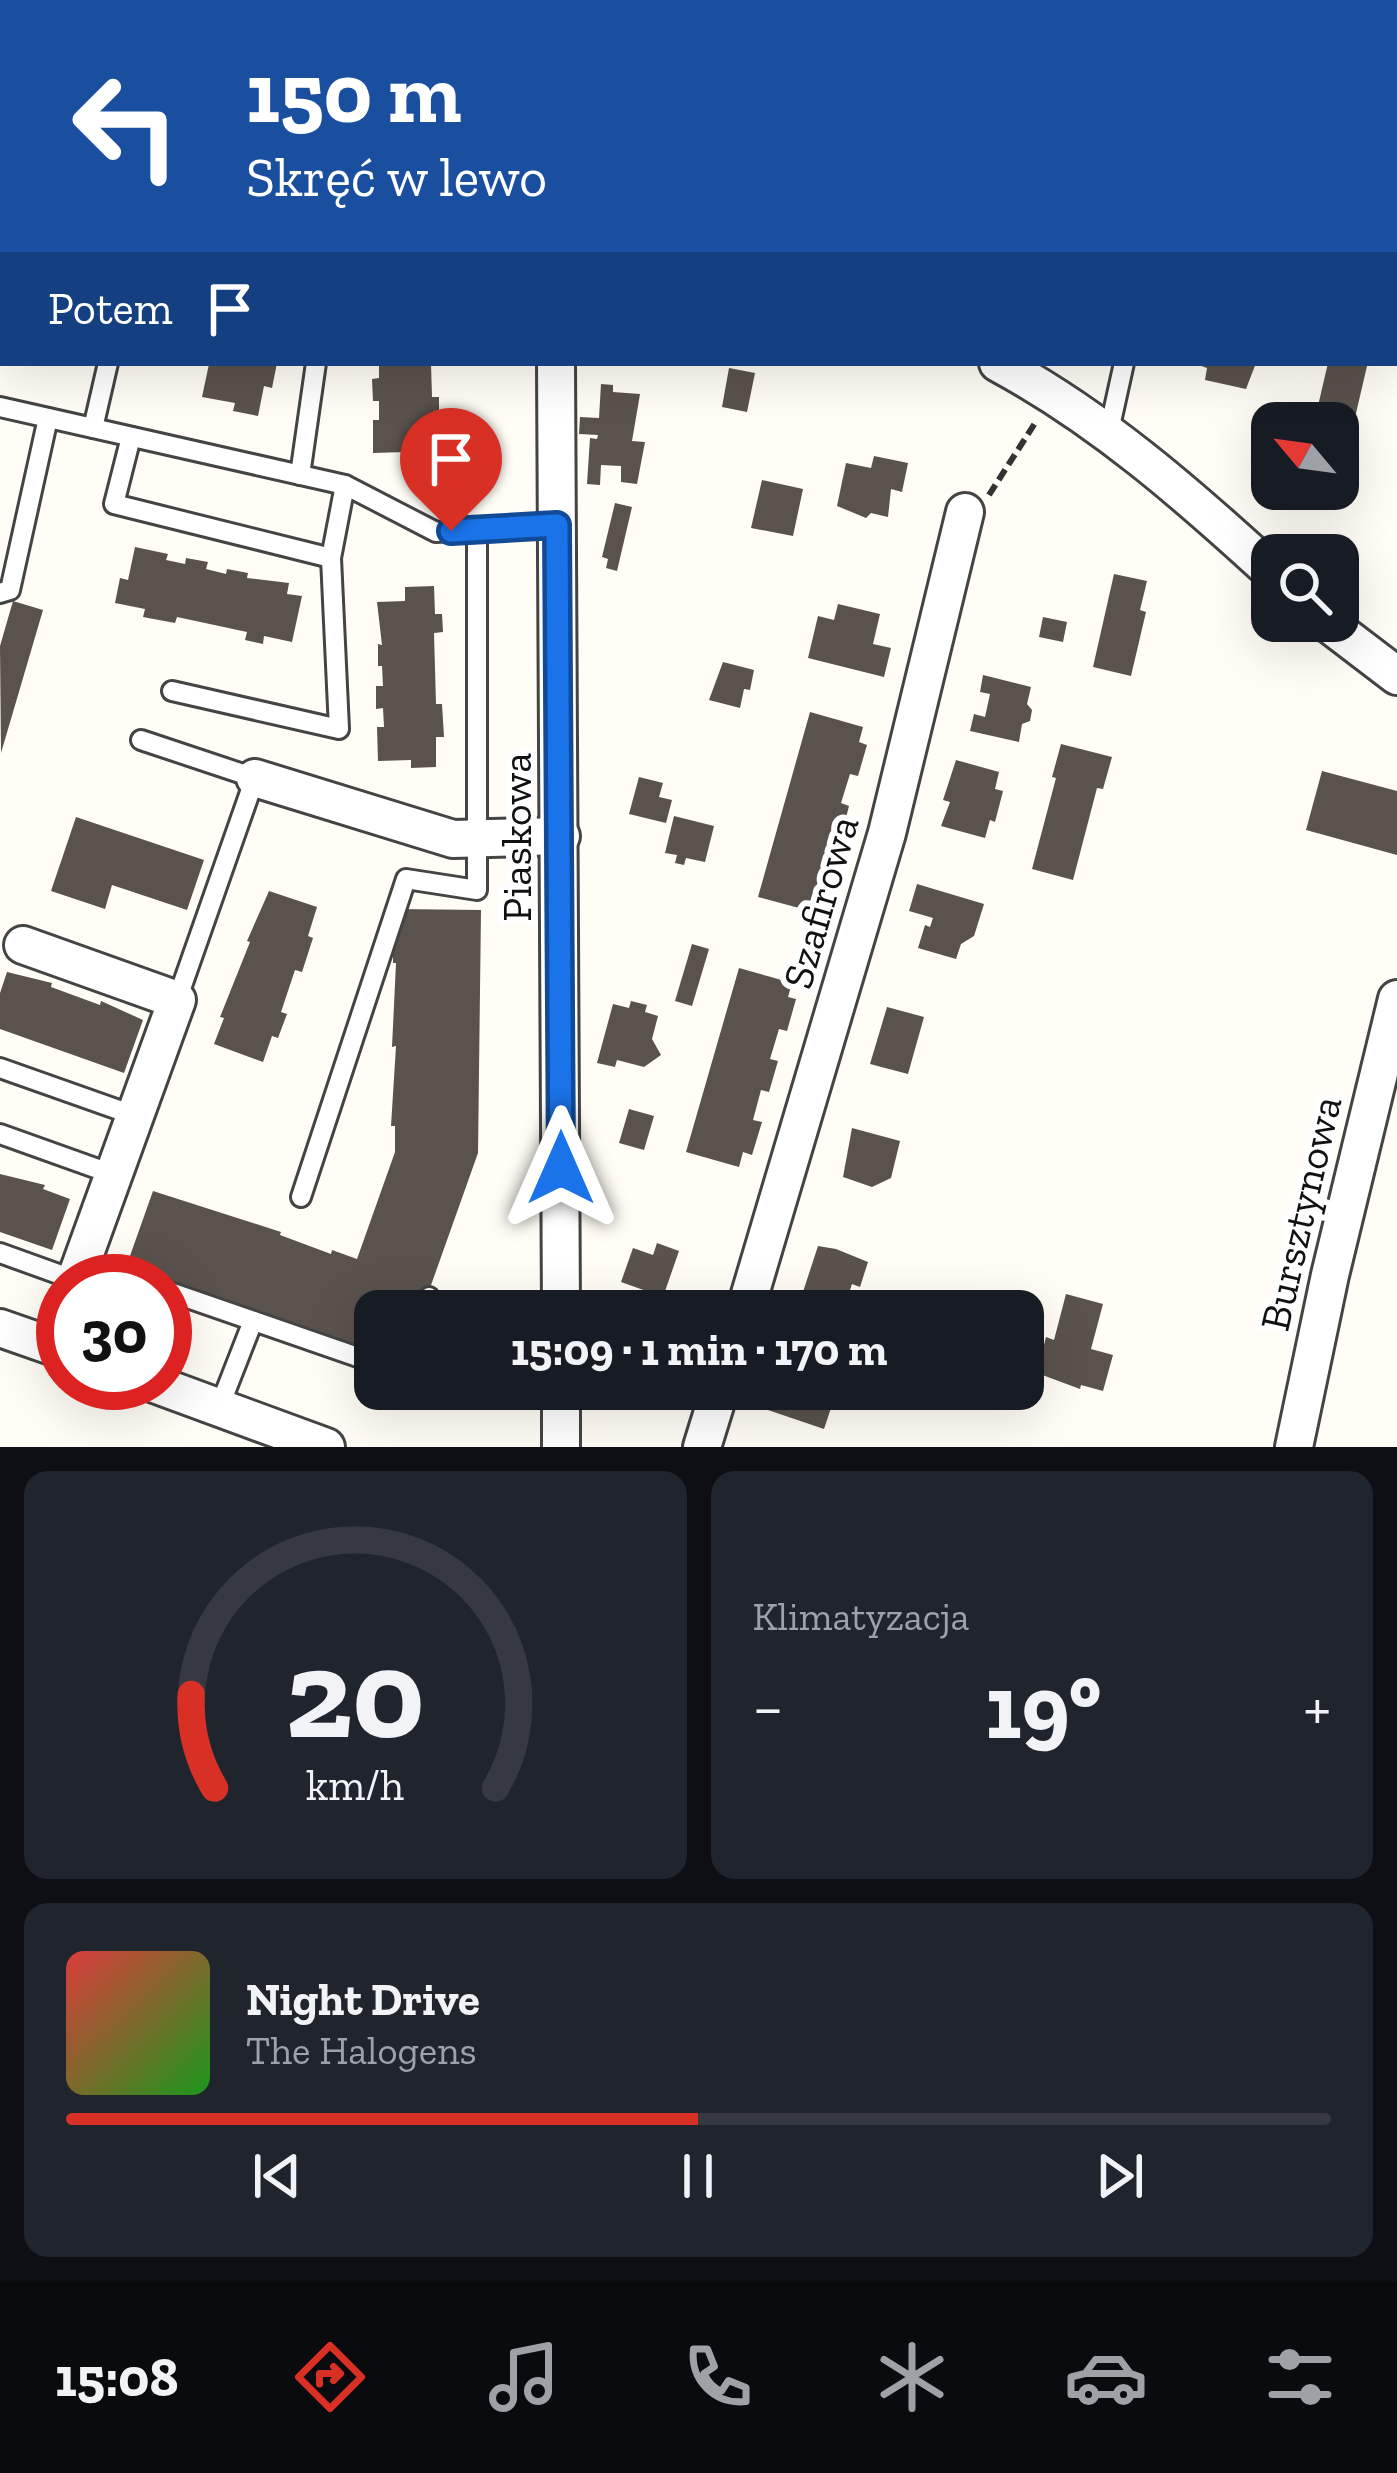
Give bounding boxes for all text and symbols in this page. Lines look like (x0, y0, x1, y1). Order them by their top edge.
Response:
text: 150 m (246, 43, 461, 144)
icon: left (48, 48, 204, 204)
text: Skręć w lewo (246, 145, 547, 210)
icon: arrive (197, 276, 263, 342)
text: Potem (48, 282, 173, 336)
north arrow (1251, 402, 1359, 510)
map controls (1251, 402, 1359, 642)
pin (400, 408, 502, 531)
icon: arrive (418, 426, 484, 492)
button: search (1251, 534, 1359, 642)
street label: Piaskowa (491, 752, 542, 922)
street label: Szafirowa (772, 810, 869, 994)
street label: Bursztynowa (1249, 1091, 1352, 1335)
position arrow (498, 1105, 624, 1231)
speed limit sign: 30 (36, 1254, 192, 1410)
text: 15:09 · 1 min · 170 m (511, 1323, 887, 1377)
text: Klimatyzacja (753, 1593, 969, 1640)
text: 20 (286, 1619, 425, 1769)
text: 19° (985, 1653, 1101, 1761)
text: − (753, 1668, 783, 1747)
text: + (1303, 1668, 1331, 1747)
text: km/h (306, 1760, 404, 1811)
text: Night Drive (246, 1973, 480, 2027)
text: The Halogens (246, 2027, 477, 2074)
icon: previous (244, 2143, 310, 2209)
icon: pause (665, 2143, 731, 2209)
icon: next (1087, 2143, 1153, 2209)
icon: directions (288, 2335, 372, 2419)
icon: music (482, 2335, 566, 2419)
icon: phone (676, 2335, 760, 2419)
icon: climate (870, 2335, 954, 2419)
icon: car (1064, 2335, 1148, 2419)
icon: filters (1258, 2335, 1342, 2419)
text: 15:08 (55, 2345, 179, 2410)

